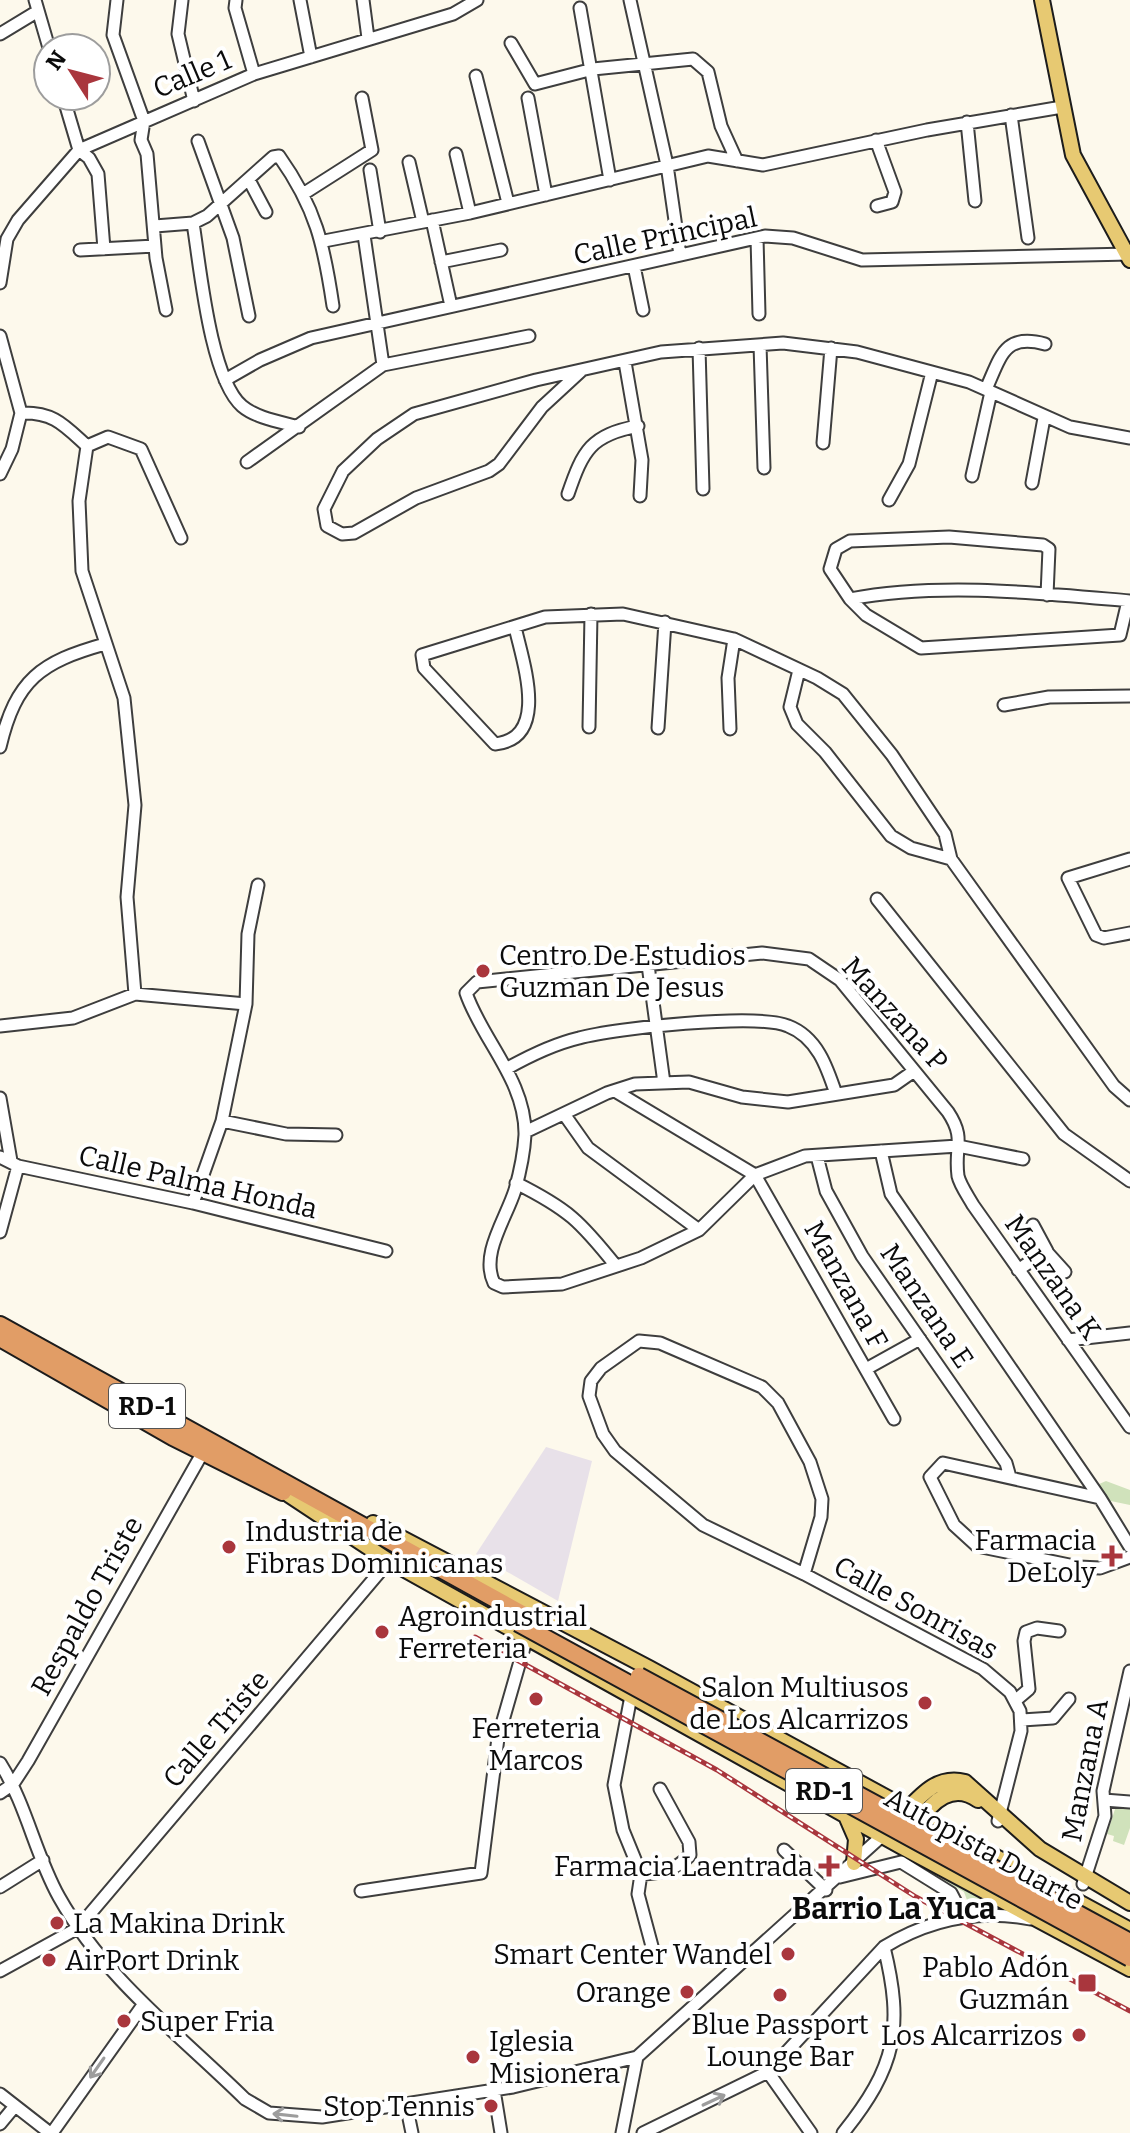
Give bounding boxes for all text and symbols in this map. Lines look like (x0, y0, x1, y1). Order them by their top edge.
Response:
north arrow (32, 32, 112, 112)
street label: Calle 1 (148, 43, 236, 105)
text: N (40, 46, 72, 75)
street label: Calle Principal (570, 200, 760, 272)
place label: Centro De Estudios Guzman De Jesus (499, 939, 746, 1004)
street label: Manzana P (835, 950, 955, 1078)
marker: Centro De Estudios Guzman De Jesus (474, 962, 492, 980)
street label: Calle Palma Honda (75, 1138, 321, 1226)
street label: Manzana K (998, 1208, 1108, 1346)
street label: Manzana F (797, 1215, 895, 1355)
street label: Manzana E (874, 1238, 980, 1374)
road number: RD-1 (109, 1384, 185, 1428)
street label: Respaldo Triste (24, 1511, 150, 1701)
place label: Industria de Fibras Dominicanas (245, 1515, 503, 1580)
place label: Farmacia DeLoly (974, 1524, 1096, 1589)
marker: Industria de Fibras Dominicanas (220, 1538, 238, 1556)
marker: Farmacia DeLoly (1103, 1547, 1121, 1565)
street label: Calle Sonrisas (828, 1549, 1004, 1667)
place label: Agroindustrial Ferreteria (398, 1600, 587, 1665)
marker: Agroindustrial Ferreteria (373, 1623, 391, 1641)
street label: Calle Triste (156, 1664, 276, 1794)
place label: Salon Multiusos de Los Alcarrizos (689, 1671, 909, 1736)
marker: Ferreteria Marcos (527, 1690, 545, 1708)
marker: Salon Multiusos de Los Alcarrizos (916, 1694, 934, 1712)
street label: Manzana A (1055, 1696, 1115, 1844)
place label: Ferreteria Marcos (471, 1712, 601, 1777)
road number: RD-1 (786, 1769, 862, 1813)
street label: Autopista Duarte (879, 1781, 1089, 1917)
place label: Farmacia Laentrada (554, 1850, 813, 1883)
marker: Farmacia Laentrada (820, 1857, 838, 1875)
district label: Barrio La Yuca (792, 1891, 996, 1927)
place label: La Makina Drink (73, 1907, 285, 1940)
marker: La Makina Drink (48, 1914, 66, 1932)
place label: Smart Center Wandel (493, 1938, 772, 1971)
place label: AirPort Drink (65, 1944, 239, 1977)
marker: Smart Center Wandel (779, 1945, 797, 1963)
marker: AirPort Drink (40, 1951, 58, 1969)
place label: Pablo Adón Guzmán (922, 1951, 1069, 2016)
marker: Pablo Adón Guzmán (1076, 1972, 1098, 1994)
place label: Orange (575, 1976, 671, 2009)
marker: Orange (678, 1983, 696, 2001)
marker: Blue Passport Lounge Bar (771, 1986, 789, 2004)
place label: Super Fria (140, 2005, 274, 2038)
place label: Blue Passport Lounge Bar (691, 2008, 869, 2073)
marker: Super Fria (115, 2012, 133, 2030)
place label: Los Alcarrizos (881, 2019, 1063, 2052)
place label: Iglesia Misionera (489, 2025, 620, 2090)
marker: Los Alcarrizos (1070, 2026, 1088, 2044)
marker: Iglesia Misionera (464, 2048, 482, 2066)
one-way arrow (89, 2056, 105, 2078)
place label: Stop Tennis (323, 2090, 475, 2123)
one-way arrow (701, 2092, 726, 2107)
marker: Stop Tennis (482, 2097, 500, 2115)
one-way arrow (272, 2107, 299, 2122)

